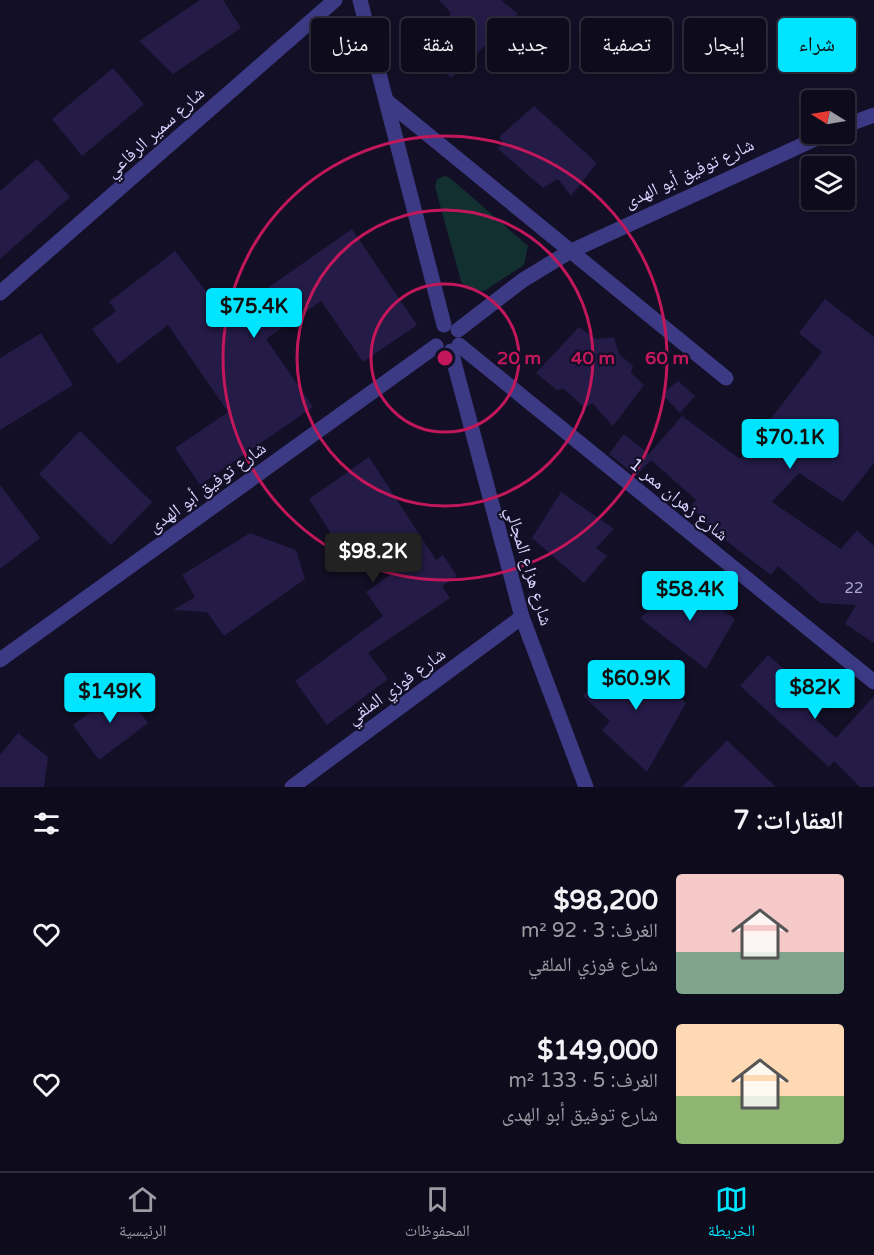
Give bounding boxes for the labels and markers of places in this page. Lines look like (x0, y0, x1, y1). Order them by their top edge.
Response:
pin: $75.4K (205, 288, 303, 339)
centre of rings (435, 348, 455, 368)
pin: $70.1K (741, 419, 839, 470)
pin: $98.2K (324, 533, 422, 584)
pin: $58.4K (641, 571, 739, 622)
pin: $60.9K (587, 660, 685, 711)
pin: $82K (779, 669, 851, 720)
pin: $149K (68, 673, 152, 724)

